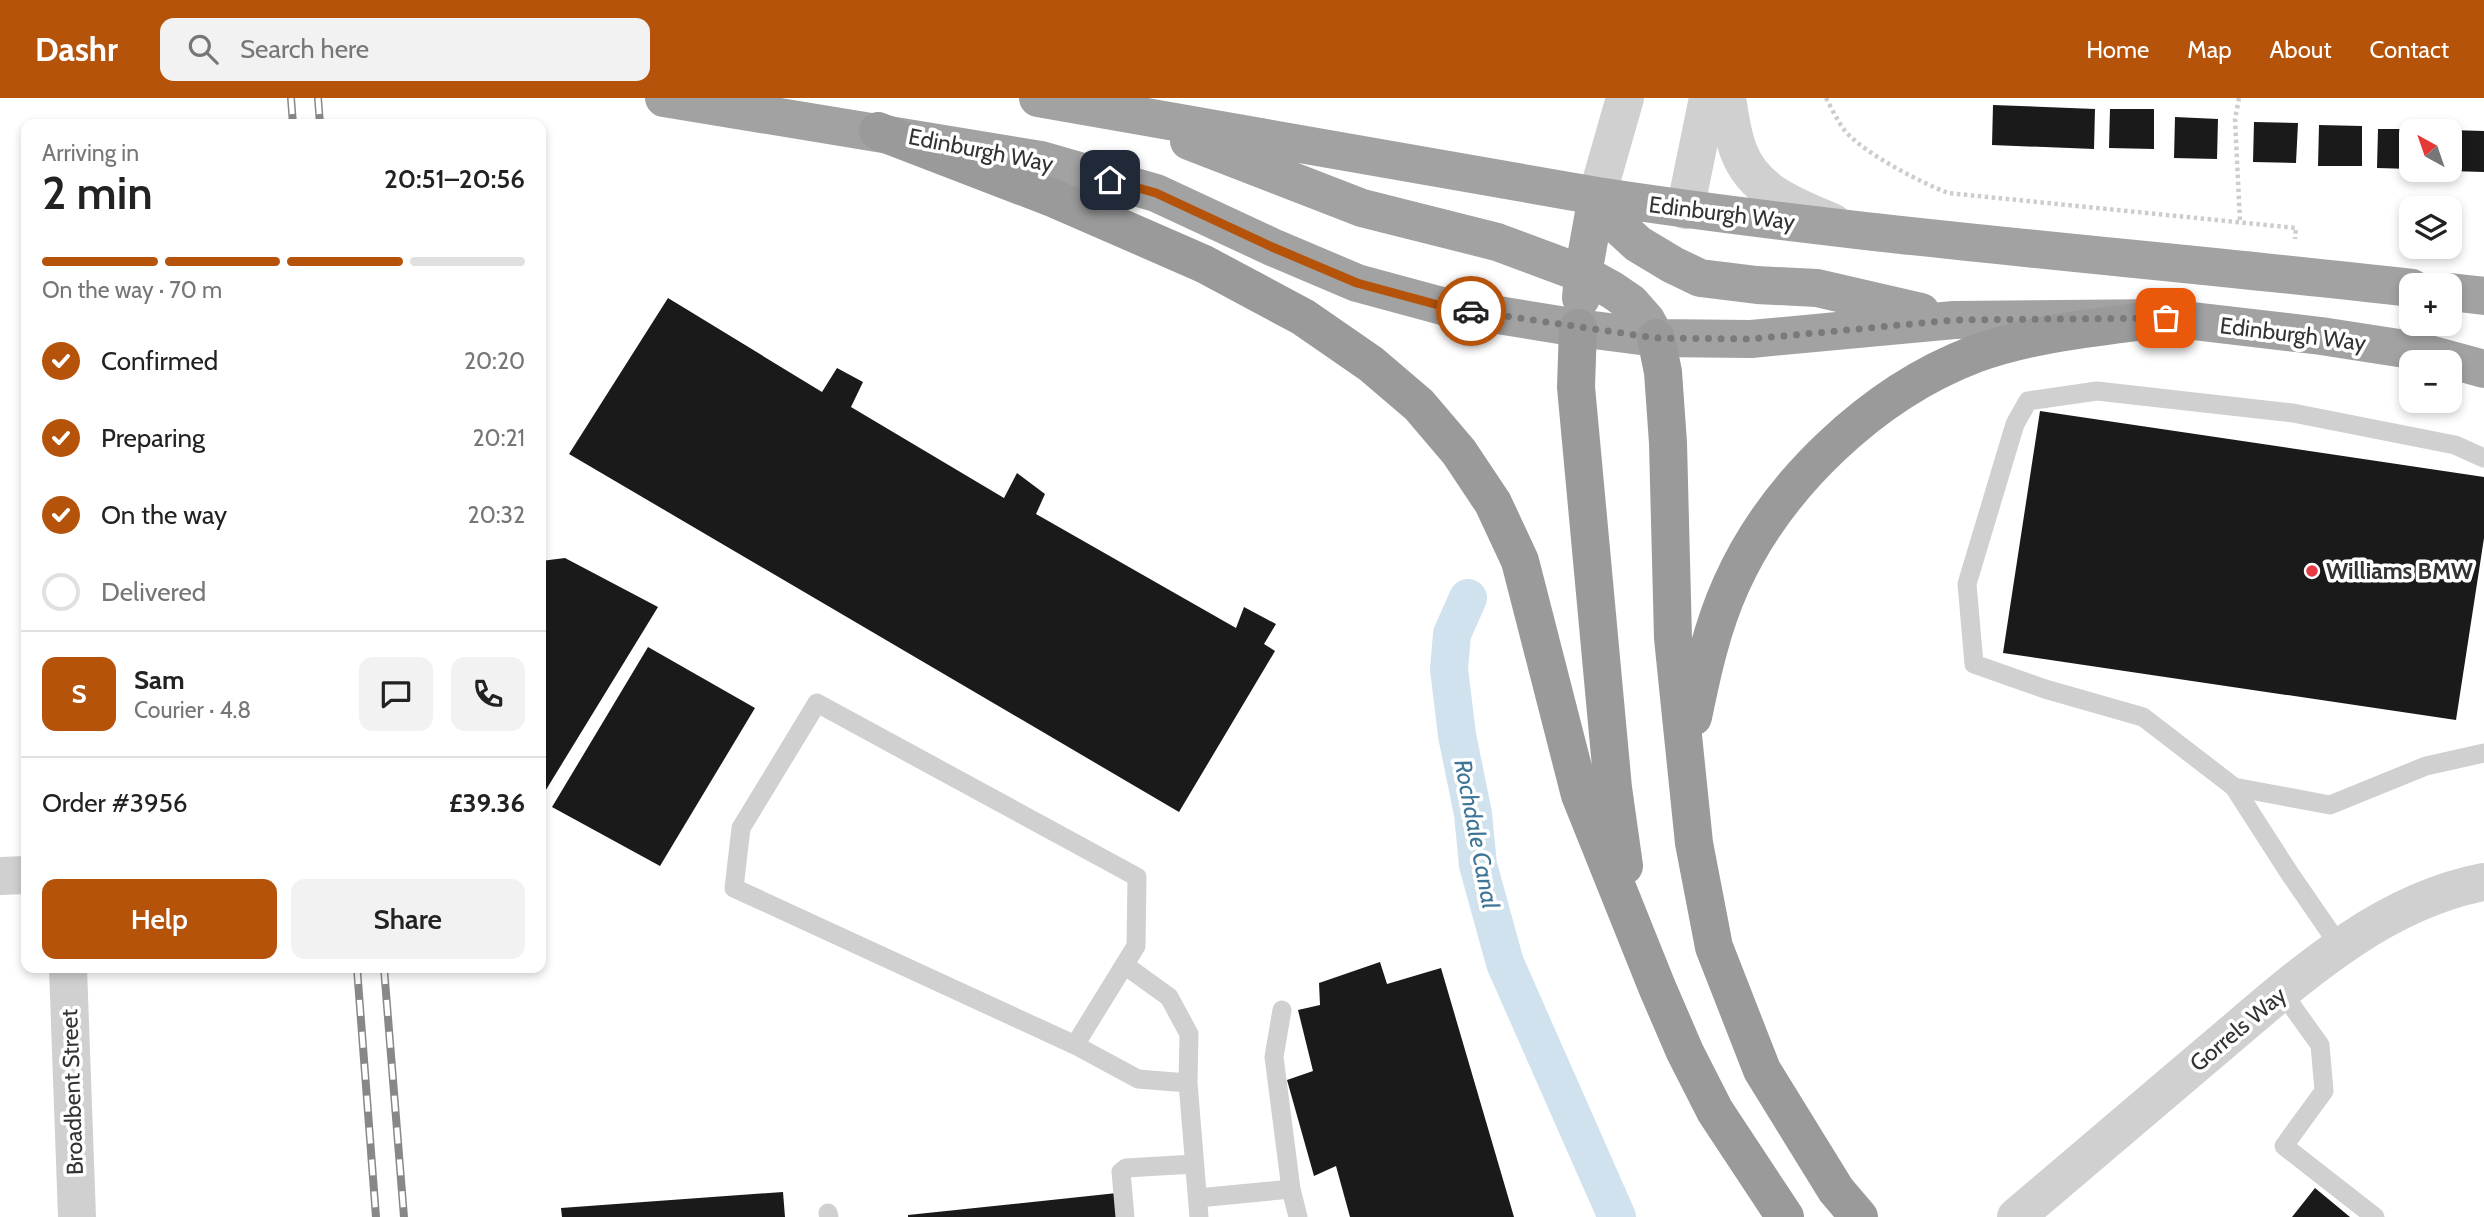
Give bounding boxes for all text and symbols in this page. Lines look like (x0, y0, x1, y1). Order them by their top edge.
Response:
search box (160, 18, 650, 81)
text: Dashr (35, 29, 118, 69)
icon: search (184, 30, 222, 68)
text: Search here (240, 33, 369, 65)
text: Home (2086, 35, 2149, 64)
text: Map (2187, 35, 2232, 64)
text: About (2270, 35, 2332, 64)
text: Contact (2370, 35, 2449, 64)
north arrow (2399, 119, 2462, 182)
map controls (2399, 119, 2462, 413)
street label: Edinburgh Way (906, 122, 1056, 178)
text: Arriving in (42, 139, 139, 167)
pin (1080, 150, 1140, 210)
icon: home (1091, 161, 1129, 199)
text: 20:51–20:56 (384, 163, 525, 195)
text: 2 min (42, 165, 153, 221)
street label: Edinburgh Way (1647, 190, 1797, 236)
button: layers (2399, 196, 2462, 259)
button: + (2399, 273, 2462, 336)
text: On the way · 70 m (42, 276, 222, 304)
courier (1436, 276, 1506, 346)
pin (2136, 288, 2196, 348)
icon: car (1452, 292, 1490, 330)
icon: bag (2147, 299, 2185, 337)
street label: Edinburgh Way (2218, 311, 2368, 357)
icon: check (42, 342, 80, 380)
text: Confirmed (101, 345, 218, 377)
text: 20:20 (464, 347, 525, 375)
button: − (2399, 350, 2462, 413)
icon: check (42, 419, 80, 457)
text: Preparing (101, 422, 205, 454)
text: 20:21 (473, 424, 525, 452)
icon: check (42, 496, 80, 534)
text: On the way (101, 499, 227, 531)
text: 20:32 (468, 501, 525, 529)
place label: Williams BMW (2326, 557, 2474, 585)
marker: Williams BMW (2304, 563, 2320, 579)
text: Delivered (101, 576, 206, 608)
button: chat (359, 657, 433, 731)
button: phone (451, 657, 525, 731)
text: Sam (134, 664, 185, 696)
text: S (71, 678, 87, 710)
text: Courier · 4.8 (134, 696, 251, 724)
water label: Rochdale Canal (1448, 757, 1506, 912)
text: Order #3956 (42, 787, 188, 819)
text: £39.36 (449, 787, 525, 819)
button: Help (42, 879, 277, 959)
button: Share (291, 879, 525, 959)
street label: Gorrels Way (2184, 980, 2292, 1077)
street label: Broadbent Street (55, 1008, 89, 1176)

